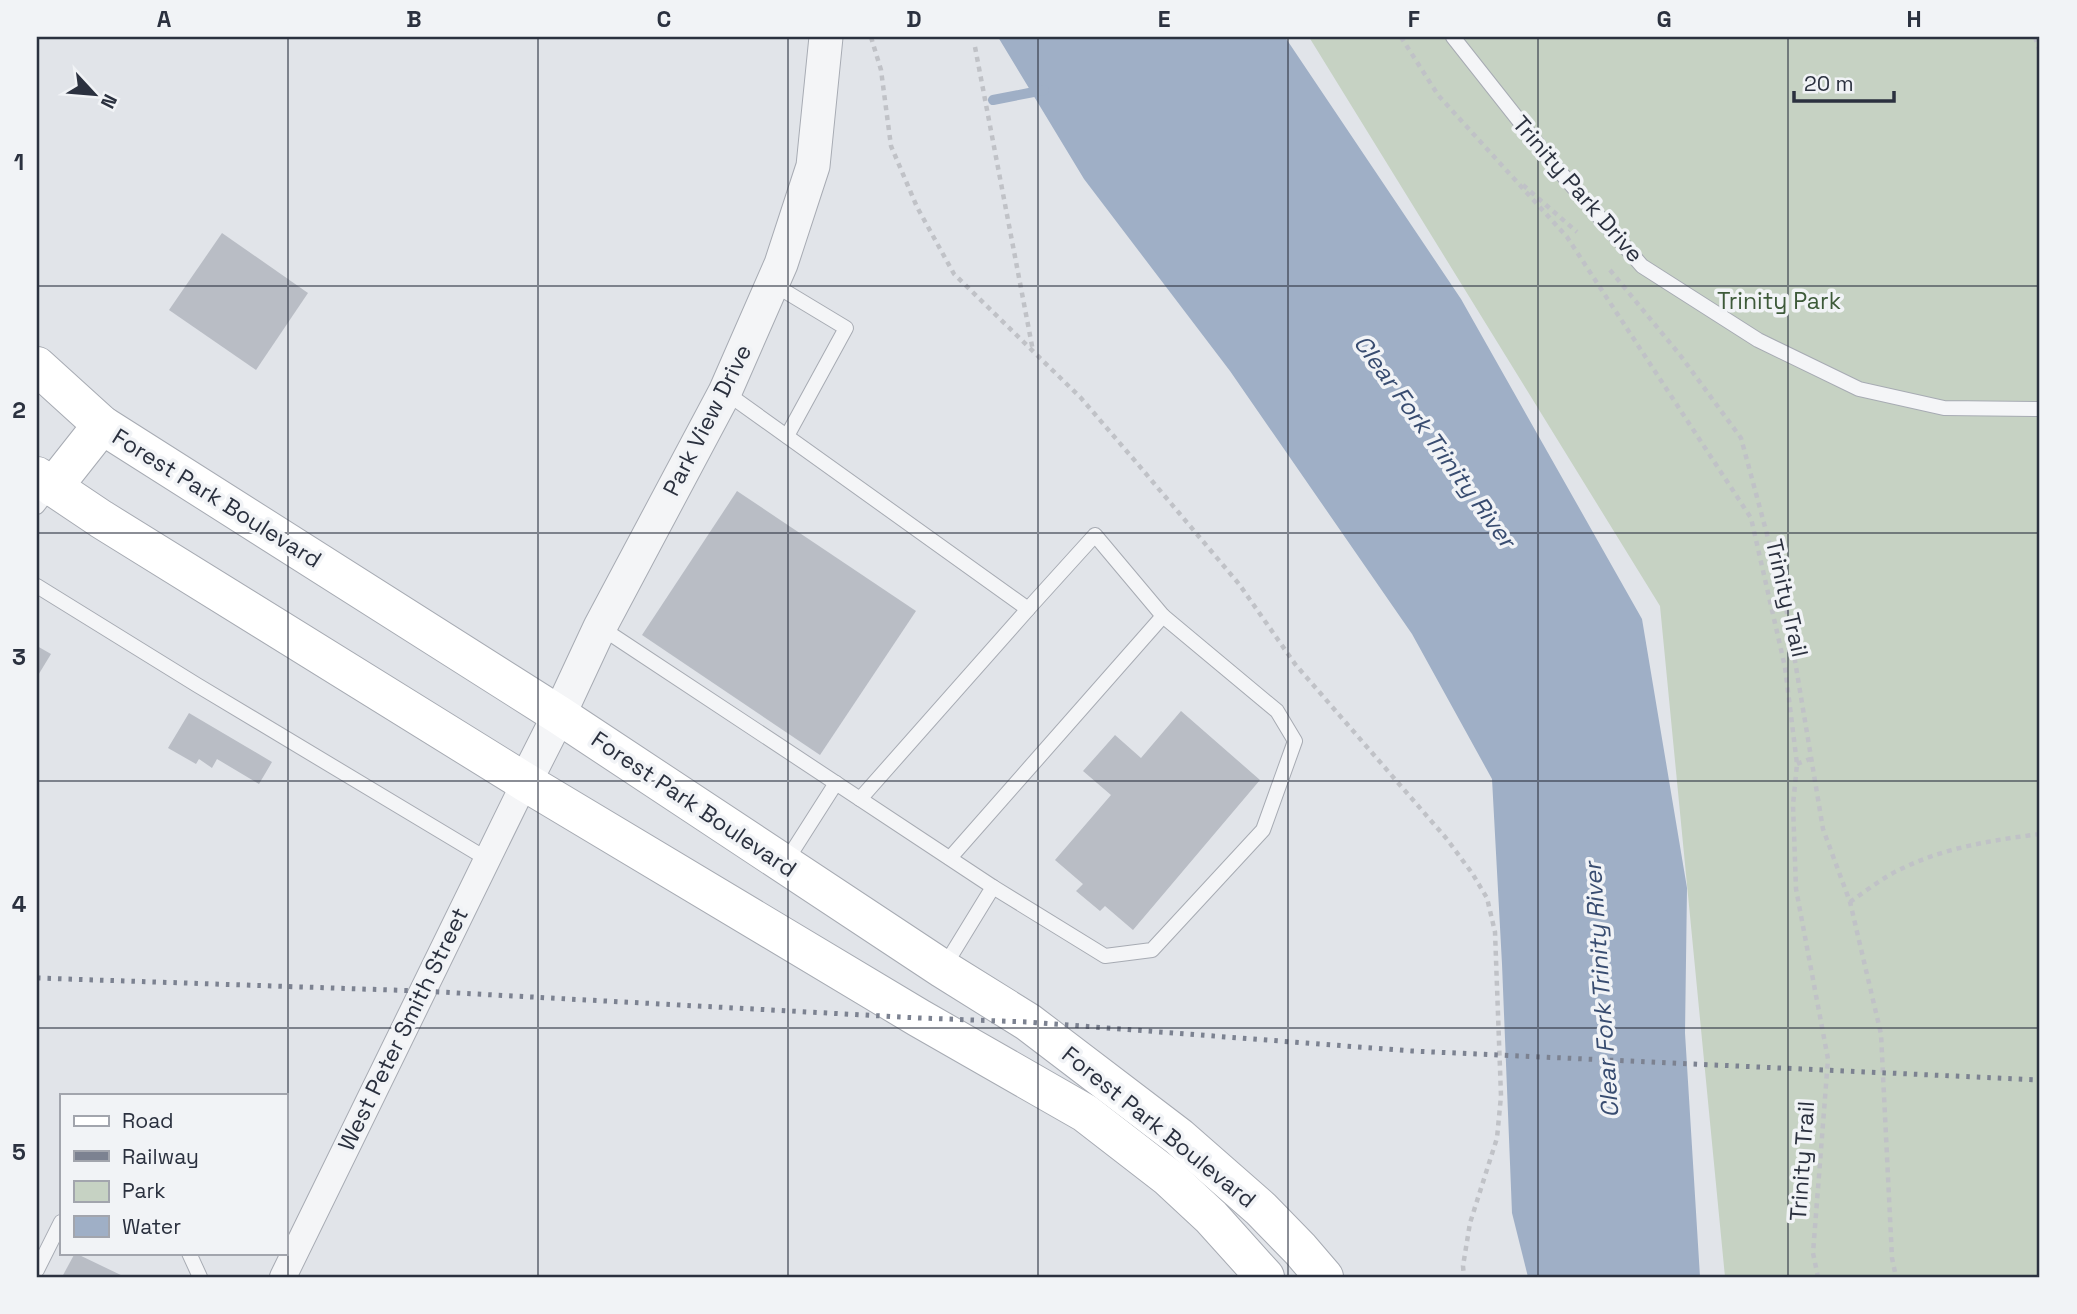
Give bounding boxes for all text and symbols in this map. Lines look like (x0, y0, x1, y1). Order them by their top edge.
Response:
text: A (157, 4, 172, 34)
text: B (406, 4, 422, 34)
text: C (657, 4, 671, 34)
text: D (906, 4, 922, 34)
text: E (1158, 4, 1170, 34)
text: F (1408, 4, 1420, 34)
text: G (1656, 4, 1672, 34)
text: H (1906, 4, 1922, 34)
north arrow (60, 60, 130, 130)
scale bar (1794, 60, 1893, 104)
text: 20 m (1804, 70, 1854, 97)
text: N (95, 90, 123, 112)
street label: Trinity Park Drive (1506, 109, 1650, 269)
text: 1 (14, 147, 24, 177)
park label: Trinity Park (1717, 286, 1841, 316)
water label: Clear Fork Trinity River (1347, 328, 1525, 556)
street label: Park View Drive (656, 339, 758, 501)
text: 2 (12, 395, 26, 425)
street label: Forest Park Boulevard (107, 421, 327, 575)
street label: Trinity Trail (1759, 536, 1815, 660)
text: 3 (12, 642, 26, 672)
street label: Forest Park Boulevard (586, 724, 802, 884)
water label: Clear Fork Trinity River (1576, 858, 1625, 1119)
text: 4 (12, 889, 27, 919)
street label: West Peter Smith Street (331, 902, 475, 1156)
street label: Forest Park Boulevard (1056, 1039, 1262, 1215)
legend (60, 1094, 287, 1254)
street label: Trinity Trail (1783, 1100, 1821, 1222)
text: Road (122, 1107, 174, 1134)
text: 5 (12, 1137, 26, 1167)
text: Railway (122, 1143, 199, 1170)
text: Park (122, 1177, 166, 1204)
text: Water (122, 1213, 181, 1240)

